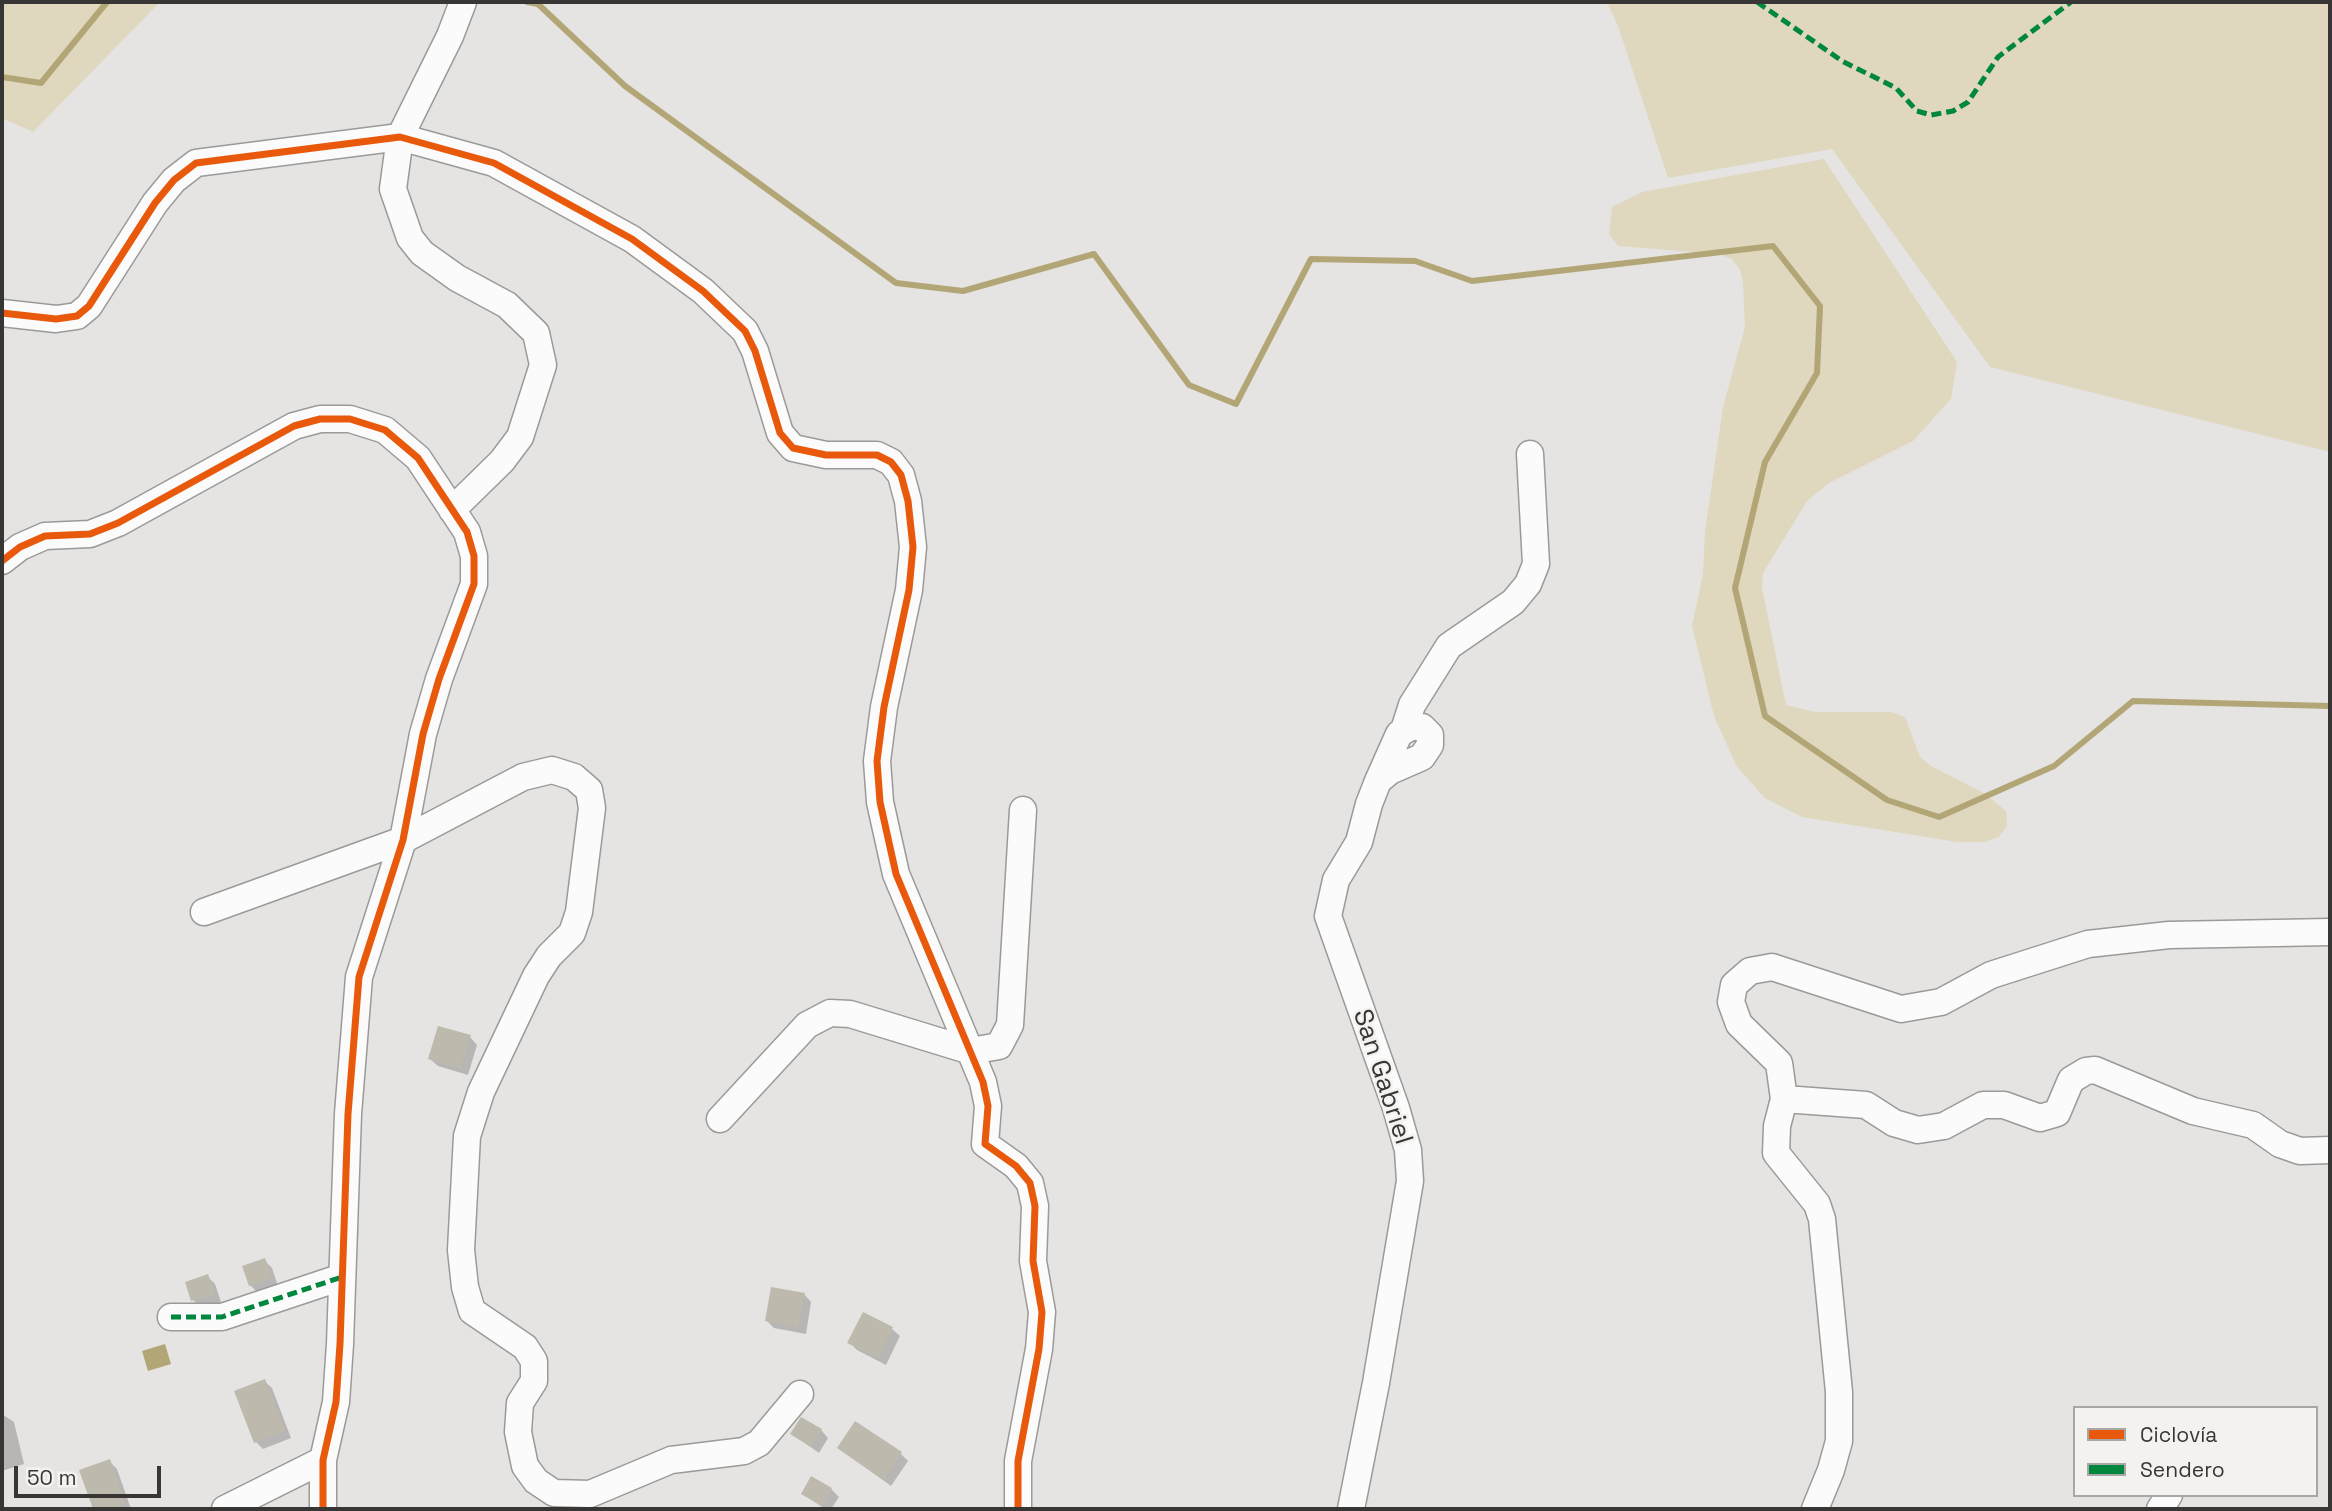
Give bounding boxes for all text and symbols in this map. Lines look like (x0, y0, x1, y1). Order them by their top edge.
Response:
street label: San Gabriel (1345, 1005, 1419, 1149)
legend (2073, 1406, 2318, 1497)
text: Ciclovía (2140, 1421, 2217, 1448)
scale bar (18, 1452, 164, 1496)
text: Sendero (2140, 1456, 2225, 1483)
text: 50 m (27, 1464, 77, 1491)

